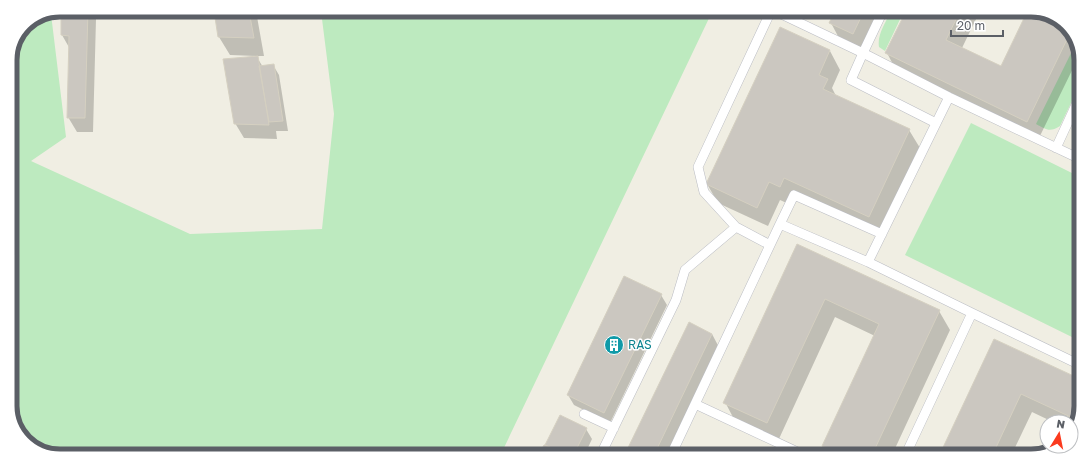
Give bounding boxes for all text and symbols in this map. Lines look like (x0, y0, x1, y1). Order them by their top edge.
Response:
scale bar (951, 12, 1003, 38)
text: 20 m (957, 18, 985, 33)
building icon: RAS (603, 334, 625, 356)
place label: RAS (628, 337, 652, 352)
north arrow (1039, 414, 1079, 454)
text: N (1056, 417, 1066, 431)

